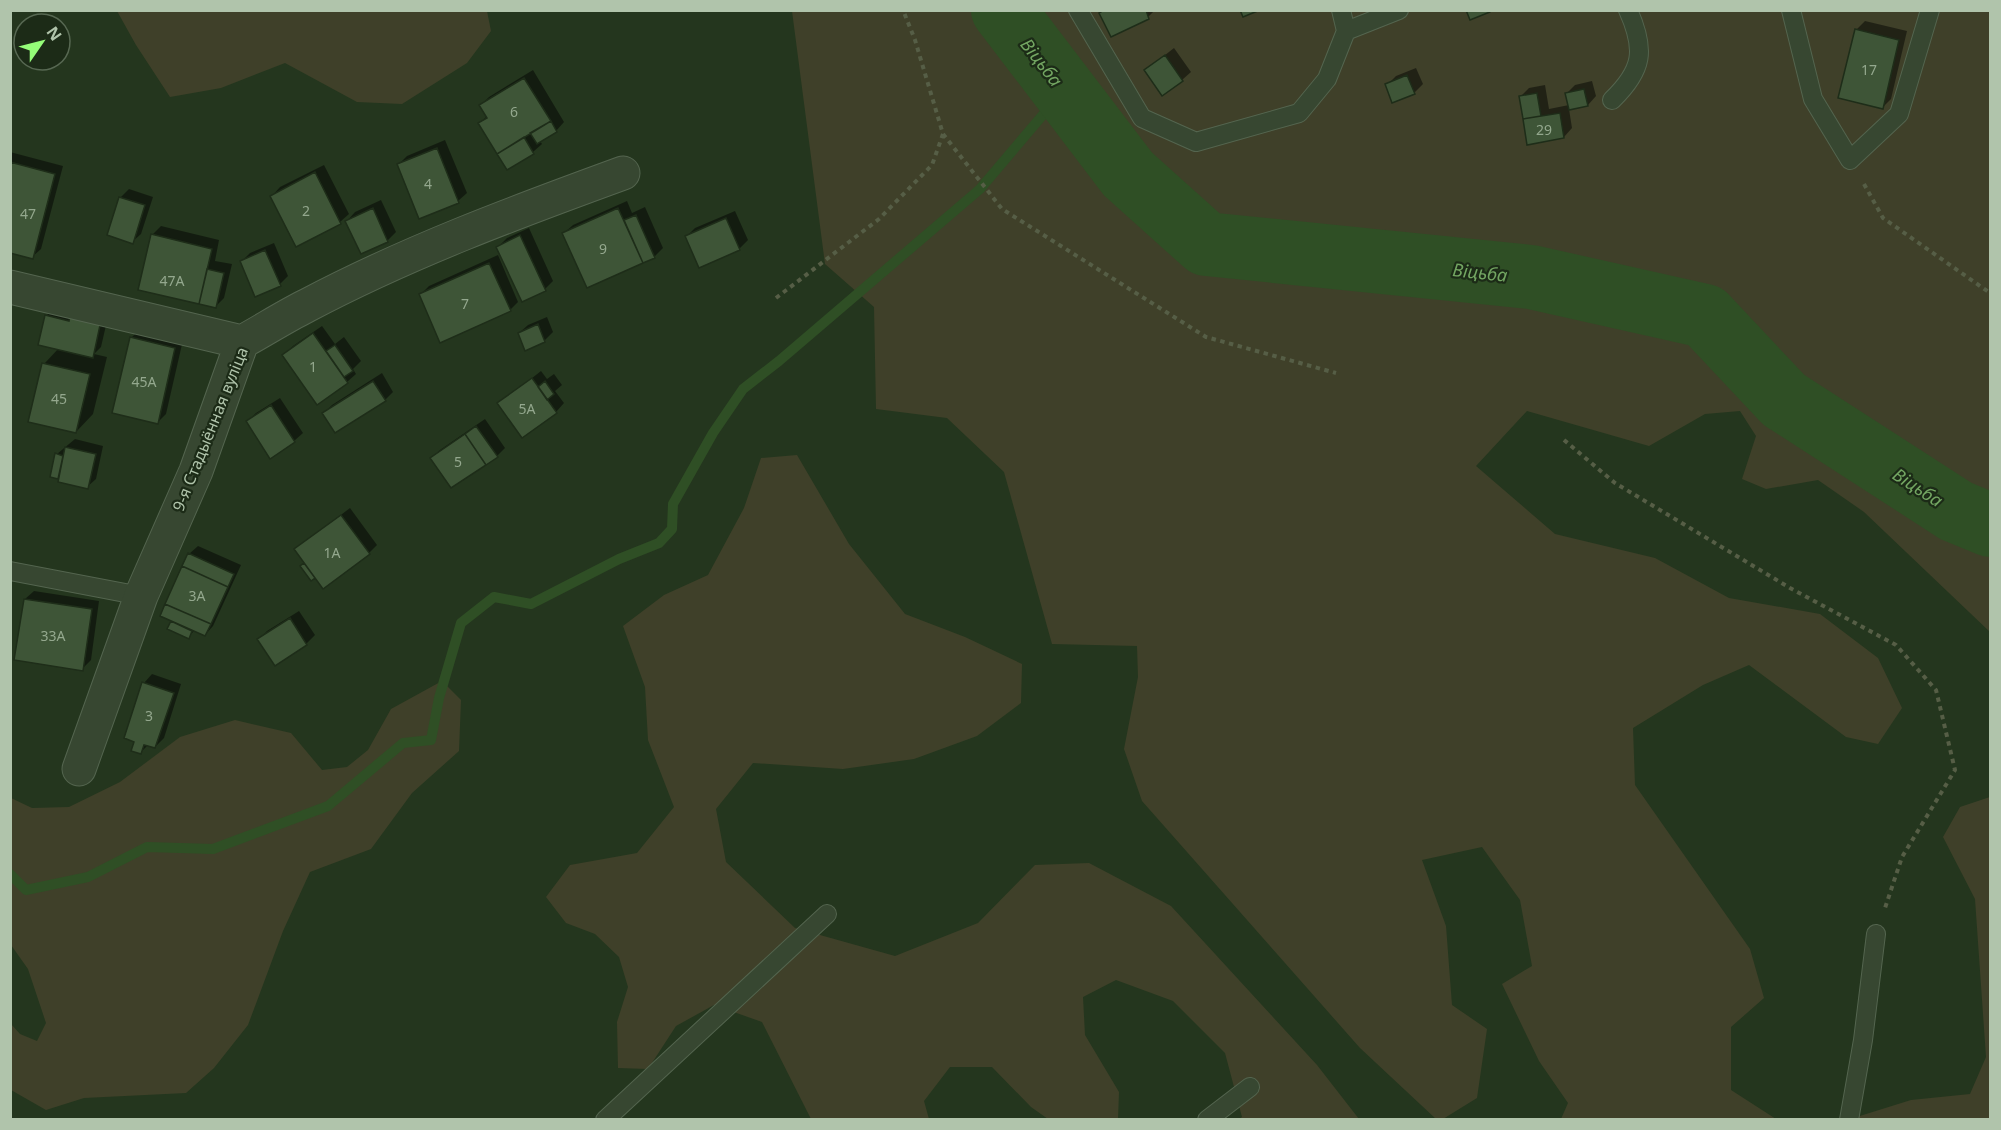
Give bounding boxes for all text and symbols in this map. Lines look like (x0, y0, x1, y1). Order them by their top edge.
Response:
north arrow (12, 12, 72, 72)
text: N (42, 22, 67, 45)
water label: Віцьба (1016, 33, 1068, 91)
house number: 17 (1861, 60, 1877, 79)
house number: 6 (510, 102, 518, 121)
house number: 29 (1536, 120, 1552, 139)
house number: 4 (424, 174, 432, 193)
house number: 2 (302, 201, 310, 220)
house number: 47 (20, 204, 36, 223)
house number: 9 (599, 239, 607, 258)
water label: Віцьба (1451, 257, 1509, 287)
house number: 47А (160, 271, 185, 290)
house number: 7 (461, 294, 469, 313)
street label: 9-я Стадыённая вуліца (167, 344, 253, 514)
house number: 1 (309, 357, 317, 376)
house number: 45А (132, 372, 157, 391)
house number: 45 (51, 389, 67, 408)
house number: 5А (519, 399, 536, 418)
house number: 5 (454, 452, 462, 471)
water label: Віцьба (1888, 462, 1948, 512)
house number: 1А (324, 543, 341, 562)
house number: 3А (189, 586, 206, 605)
house number: 33А (41, 626, 66, 645)
house number: 3 (145, 706, 153, 725)

